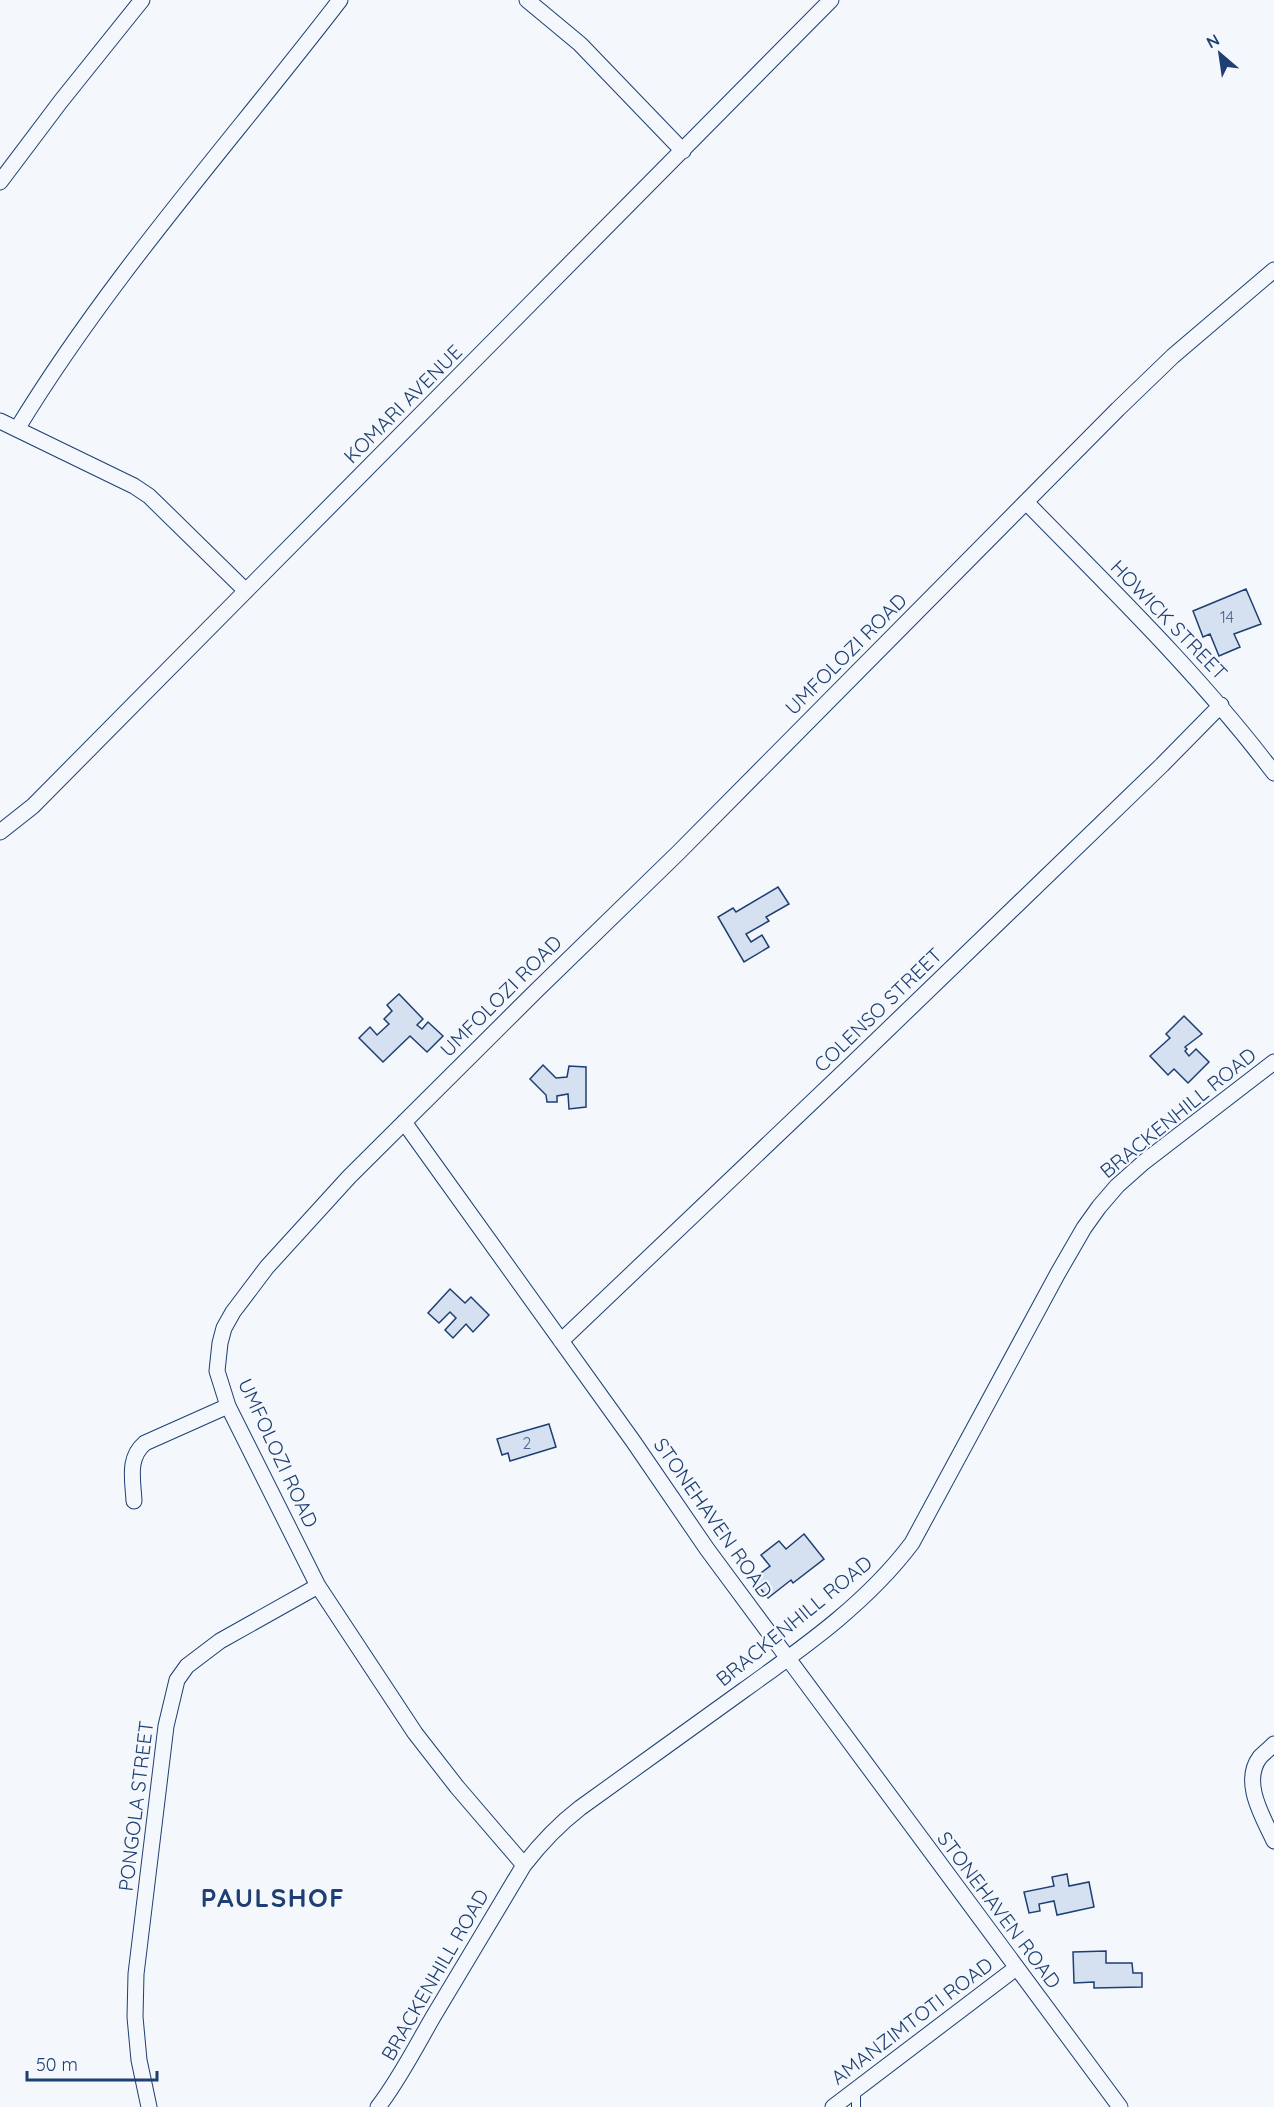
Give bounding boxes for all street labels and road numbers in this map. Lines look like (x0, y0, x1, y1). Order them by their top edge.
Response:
street label: KOMARI AVENUE (338, 339, 467, 468)
street label: HOWICK STREET (1106, 554, 1233, 685)
street label: UMFOLOZI ROAD (780, 588, 912, 720)
street label: UMFOLOZI ROAD (435, 930, 567, 1062)
street label: COLENSO STREET (808, 942, 947, 1077)
street label: BRACKENHILL ROAD (1095, 1042, 1261, 1183)
street label: UMFOLOZI ROAD (233, 1374, 324, 1531)
street label: STONEHAVEN ROAD (649, 1433, 778, 1603)
street label: BRACKENHILL ROAD (711, 1550, 877, 1691)
street label: PONGOLA STREET (113, 1719, 158, 1893)
street label: STONEHAVEN ROAD (932, 1826, 1067, 1993)
street label: BRACKENHILL ROAD (375, 1885, 494, 2065)
street label: AMANZIMTOTI ROAD (826, 1952, 998, 2090)

